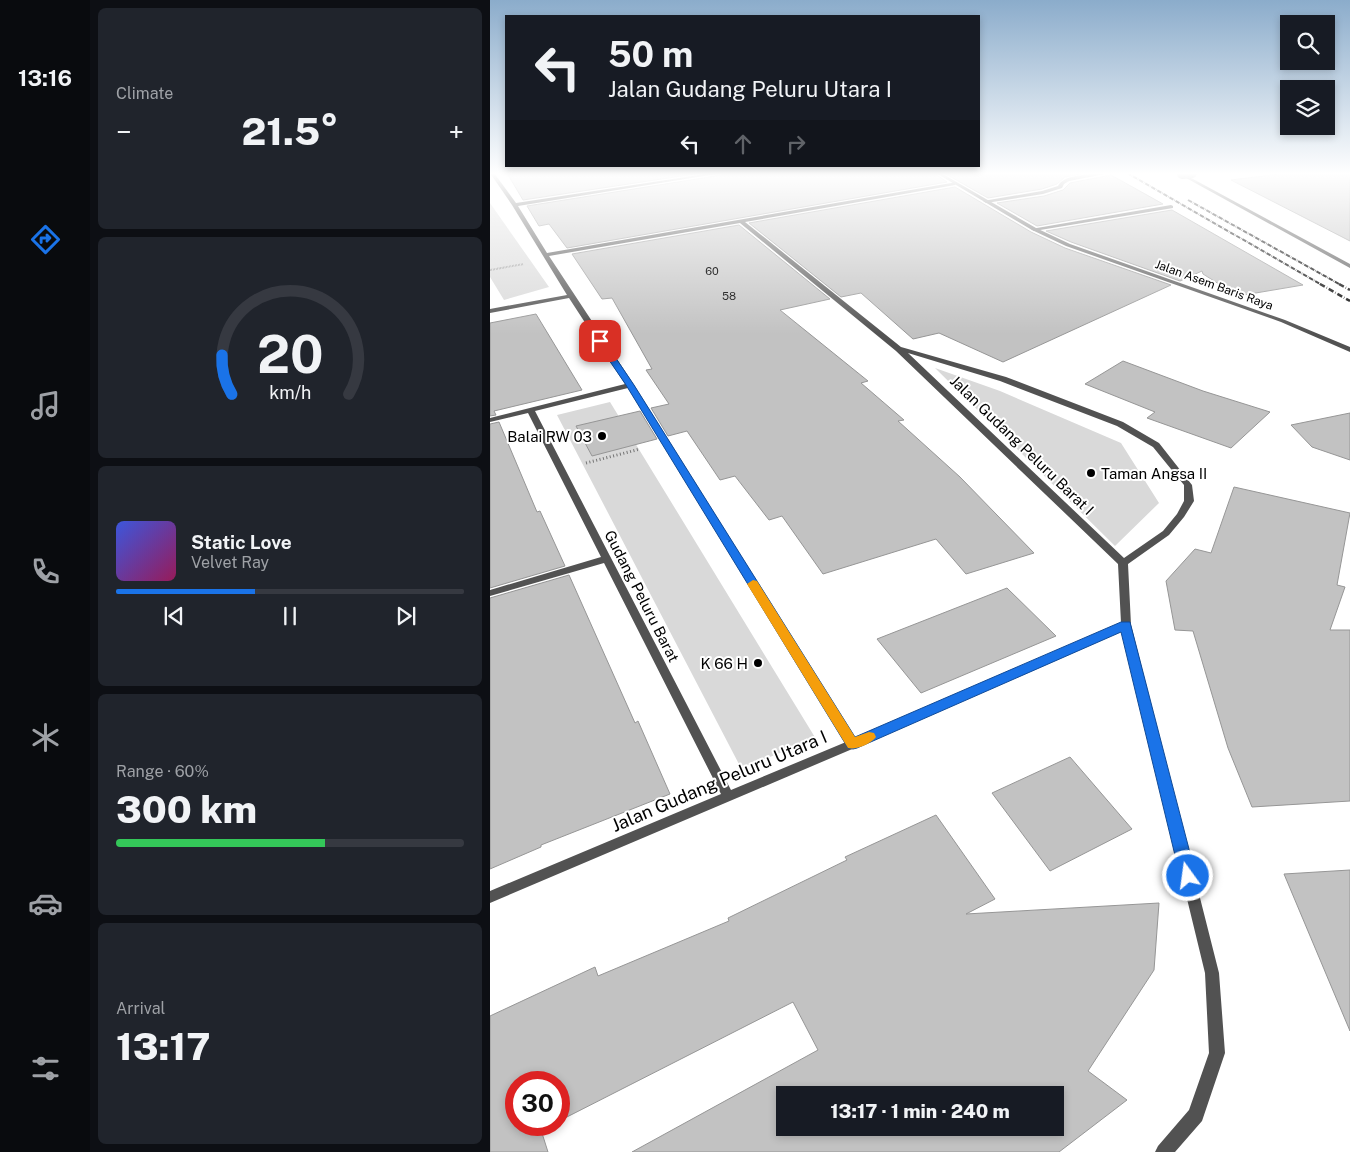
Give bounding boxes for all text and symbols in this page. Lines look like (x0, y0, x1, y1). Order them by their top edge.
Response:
map controls (1280, 15, 1335, 135)
button: search (1280, 15, 1335, 70)
text: 50 m (608, 34, 693, 75)
icon: left (525, 35, 590, 100)
text: 13:16 (18, 65, 72, 91)
text: Jalan Gudang Peluru Utara I (608, 76, 892, 102)
button: layers (1280, 80, 1335, 135)
text: Climate (116, 84, 173, 103)
text: 21.5° (242, 109, 338, 154)
text: − (116, 115, 132, 148)
text: + (448, 115, 464, 148)
icon: left (676, 130, 704, 158)
icon: ahead (729, 130, 757, 158)
icon: right (782, 130, 810, 158)
icon: directions (28, 222, 63, 257)
street label: Jalan Asem Baris Raya (1153, 257, 1275, 313)
house number: 60 (705, 265, 719, 277)
house number: 58 (722, 290, 736, 302)
pin (579, 320, 621, 362)
text: 20 (257, 324, 323, 385)
icon: arrive (586, 327, 614, 355)
street label: Jalan Gudang Peluru Barat I (947, 372, 1097, 518)
text: km/h (269, 382, 311, 403)
icon: music (28, 388, 63, 423)
place label: Balai RW 03 (507, 428, 592, 445)
marker: Balai RW 03 (596, 430, 608, 442)
place label: Taman Angsa II (1101, 465, 1207, 482)
marker: Taman Angsa II (1085, 467, 1097, 479)
street label: Gudang Peluru Barat (601, 527, 683, 665)
text: Static Love (191, 531, 292, 553)
text: Velvet Ray (191, 553, 269, 572)
icon: phone (28, 554, 63, 589)
icon: previous (160, 602, 188, 630)
icon: pause (276, 602, 304, 630)
icon: next (392, 602, 420, 630)
place label: K 66 H (700, 655, 748, 672)
marker: K 66 H (752, 657, 764, 669)
icon: climate (28, 720, 63, 755)
street label: Jalan Gudang Peluru Utara I (608, 726, 830, 836)
text: Range · 60% (116, 762, 209, 781)
text: 300 km (116, 787, 257, 832)
position arrow (1161, 849, 1213, 901)
icon: car (28, 886, 63, 921)
text: Arrival (116, 999, 165, 1018)
text: 13:17 (116, 1024, 210, 1069)
icon: filters (28, 1051, 63, 1086)
speed limit sign: 30 (505, 1071, 570, 1136)
text: 13:17 · 1 min · 240 m (830, 1100, 1010, 1122)

